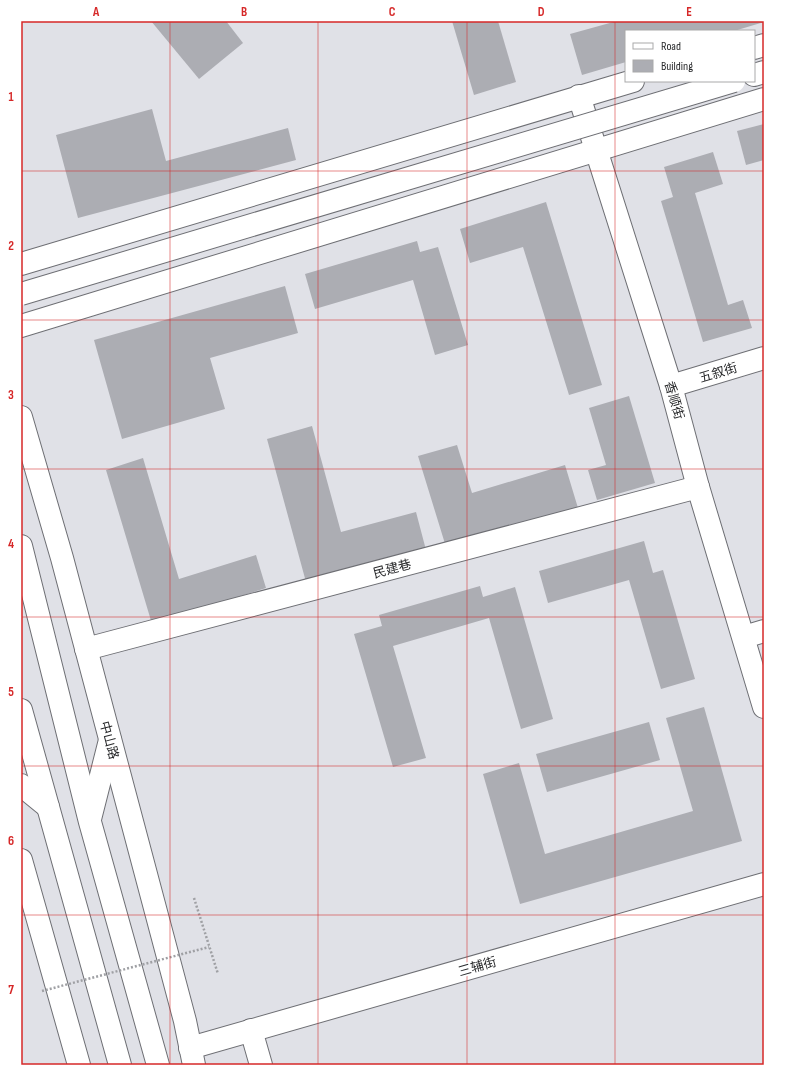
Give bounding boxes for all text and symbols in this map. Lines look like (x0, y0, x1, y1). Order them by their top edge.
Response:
text: A (92, 4, 100, 20)
text: B (241, 4, 247, 20)
text: C (389, 4, 396, 20)
text: D (538, 4, 545, 20)
text: E (686, 4, 692, 20)
legend (625, 30, 755, 82)
text: Road (661, 39, 681, 54)
text: Building (661, 59, 693, 74)
text: 1 (8, 89, 14, 105)
text: 2 (8, 238, 14, 254)
street label: 五叙街 (697, 360, 739, 386)
street label: 香顺街 (661, 379, 687, 421)
text: 3 (8, 387, 14, 403)
text: 4 (8, 536, 14, 552)
street label: 民建巷 (371, 556, 413, 582)
text: 5 (8, 684, 14, 700)
street label: 中山路 (96, 719, 122, 761)
text: 6 (8, 833, 14, 849)
street label: 三辅街 (456, 954, 498, 980)
text: 7 (8, 982, 14, 998)

